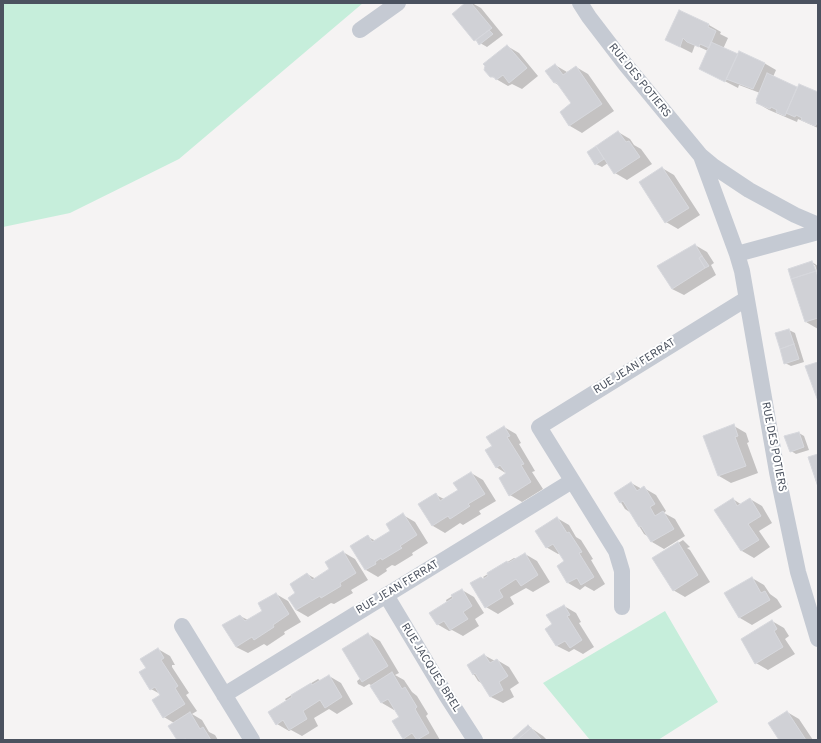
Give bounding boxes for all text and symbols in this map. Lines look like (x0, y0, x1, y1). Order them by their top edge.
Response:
street label: RUE DES POTIERS (605, 41, 673, 121)
street label: RUE JEAN FERRAT (592, 337, 678, 397)
street label: RUE DES POTIERS (758, 401, 788, 493)
street label: RUE JEAN FERRAT (354, 558, 442, 618)
street label: RUE JACQUES BREL (397, 621, 463, 715)

